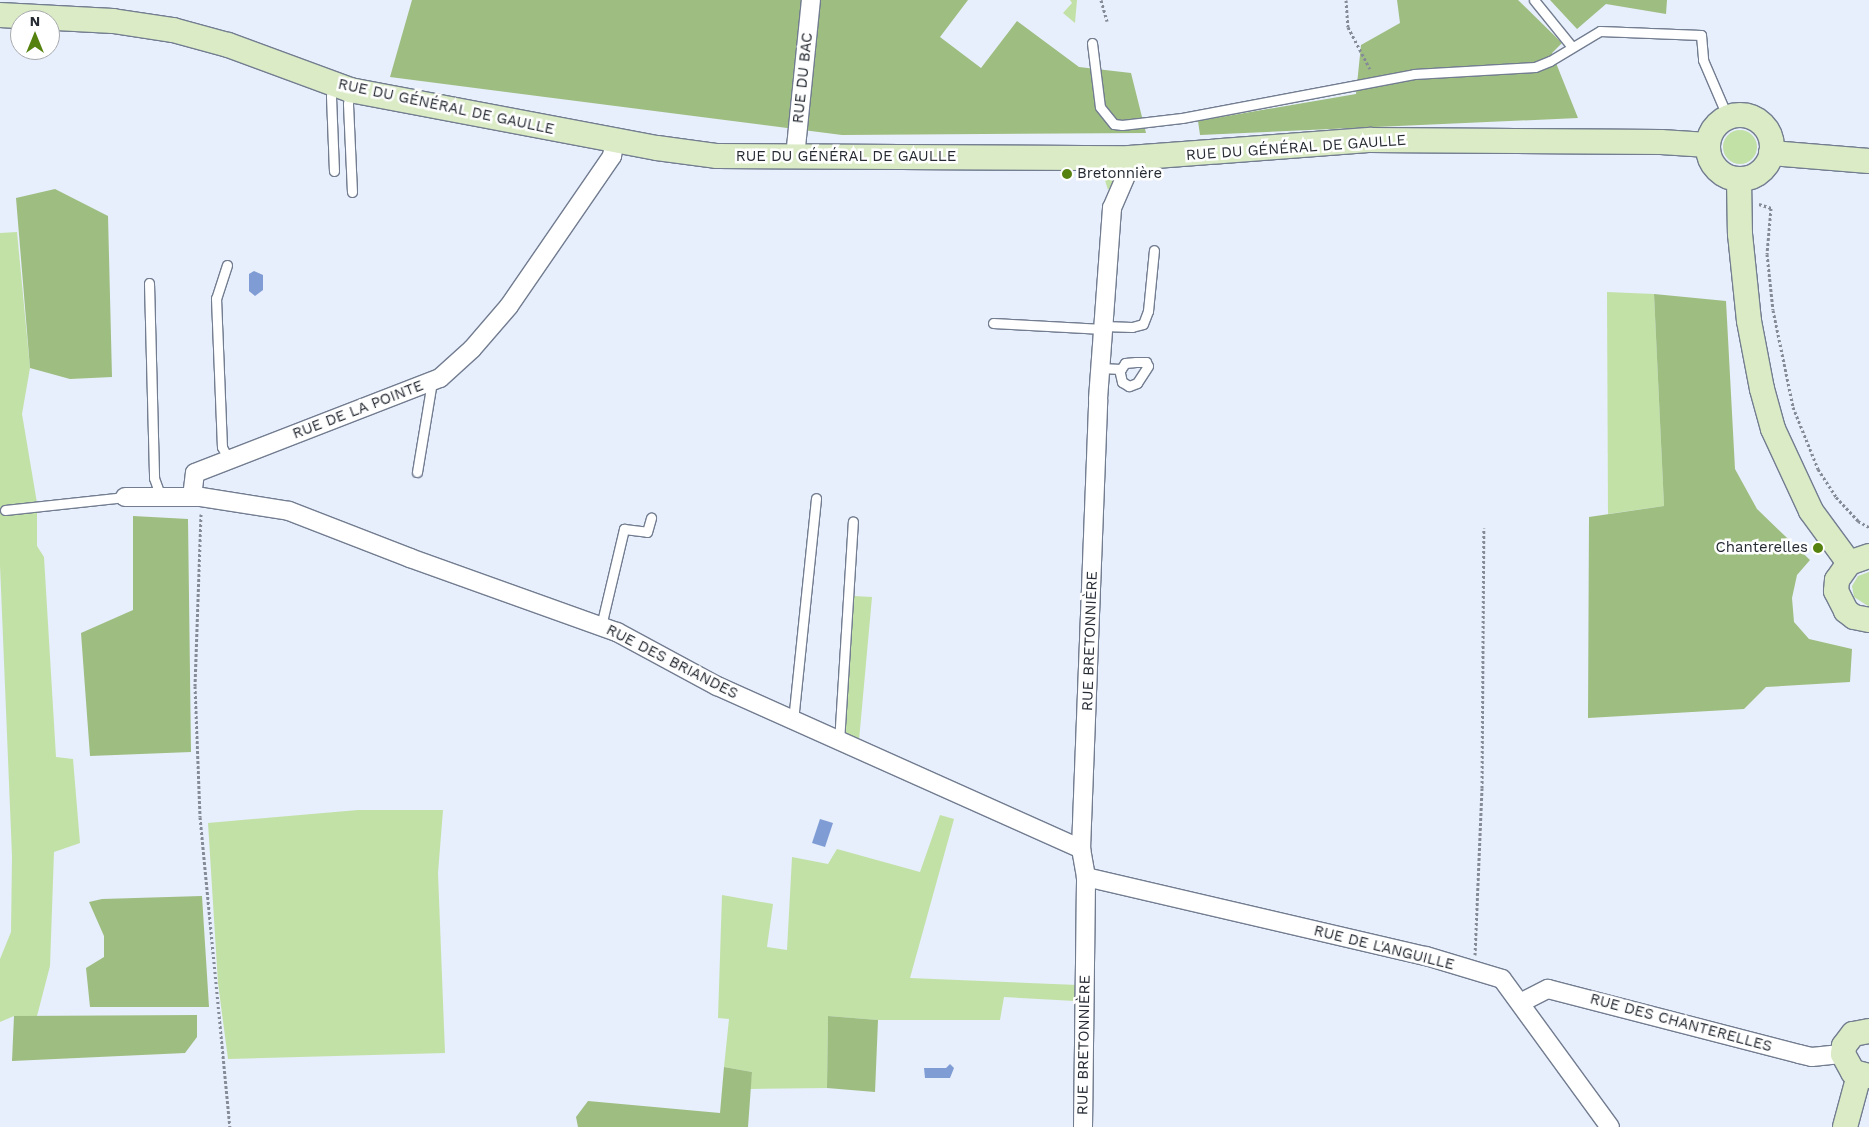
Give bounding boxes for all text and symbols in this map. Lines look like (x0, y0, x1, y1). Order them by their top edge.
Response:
north arrow (10, 10, 60, 60)
text: N (30, 13, 40, 29)
street label: RUE DU BAC (789, 32, 817, 124)
street label: RUE DU GÉNÉRAL DE GAULLE (336, 75, 556, 139)
street label: RUE DU GÉNÉRAL DE GAULLE (1185, 131, 1407, 165)
street label: RUE DU GÉNÉRAL DE GAULLE (736, 148, 956, 166)
place label: Bretonnière (1077, 165, 1162, 183)
marker: Bretonnière (1061, 168, 1073, 180)
street label: RUE DE LA POINTE (290, 377, 426, 443)
place label: Chanterelles (1716, 539, 1808, 557)
marker: Chanterelles (1812, 542, 1824, 554)
street label: RUE BRETONNIÈRE (1079, 571, 1101, 711)
street label: RUE DES BRIANDES (603, 621, 741, 703)
street label: RUE DE L'ANGUILLE (1312, 922, 1456, 974)
street label: RUE BRETONNIÈRE (1074, 975, 1094, 1115)
street label: RUE DES CHANTERELLES (1588, 990, 1774, 1056)

